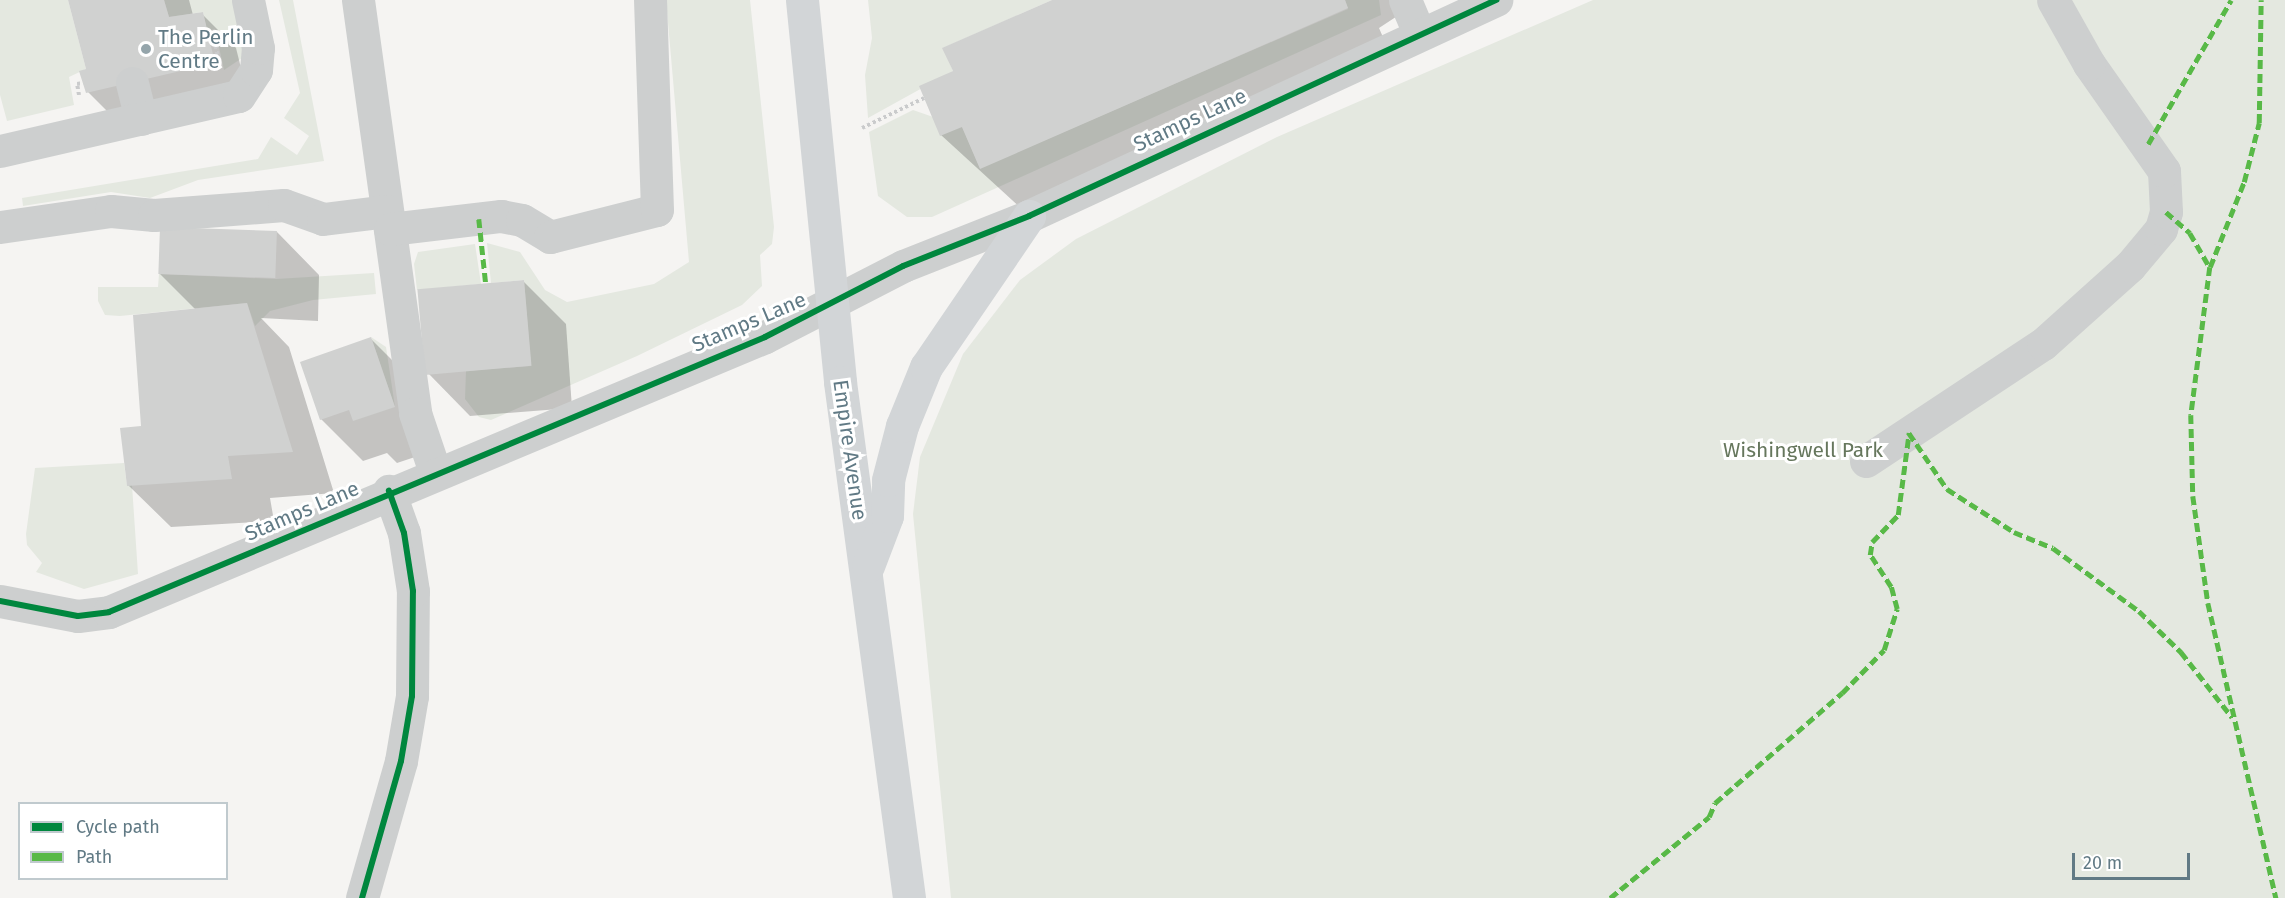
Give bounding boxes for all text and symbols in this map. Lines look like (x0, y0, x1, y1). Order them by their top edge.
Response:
place label: The Perlin Centre (158, 24, 254, 74)
marker: The Perlin Centre (139, 42, 153, 56)
street label: Stamps Lane (1130, 83, 1250, 157)
street label: Stamps Lane (688, 287, 810, 357)
street label: Empire Avenue (828, 378, 872, 522)
park label: Wishingwell Park (1723, 437, 1883, 463)
street label: Stamps Lane (241, 476, 363, 546)
legend (18, 802, 228, 880)
text: Cycle path (76, 816, 160, 838)
scale bar (2075, 841, 2194, 879)
text: Path (76, 846, 112, 868)
text: 20 m (2083, 852, 2122, 874)

